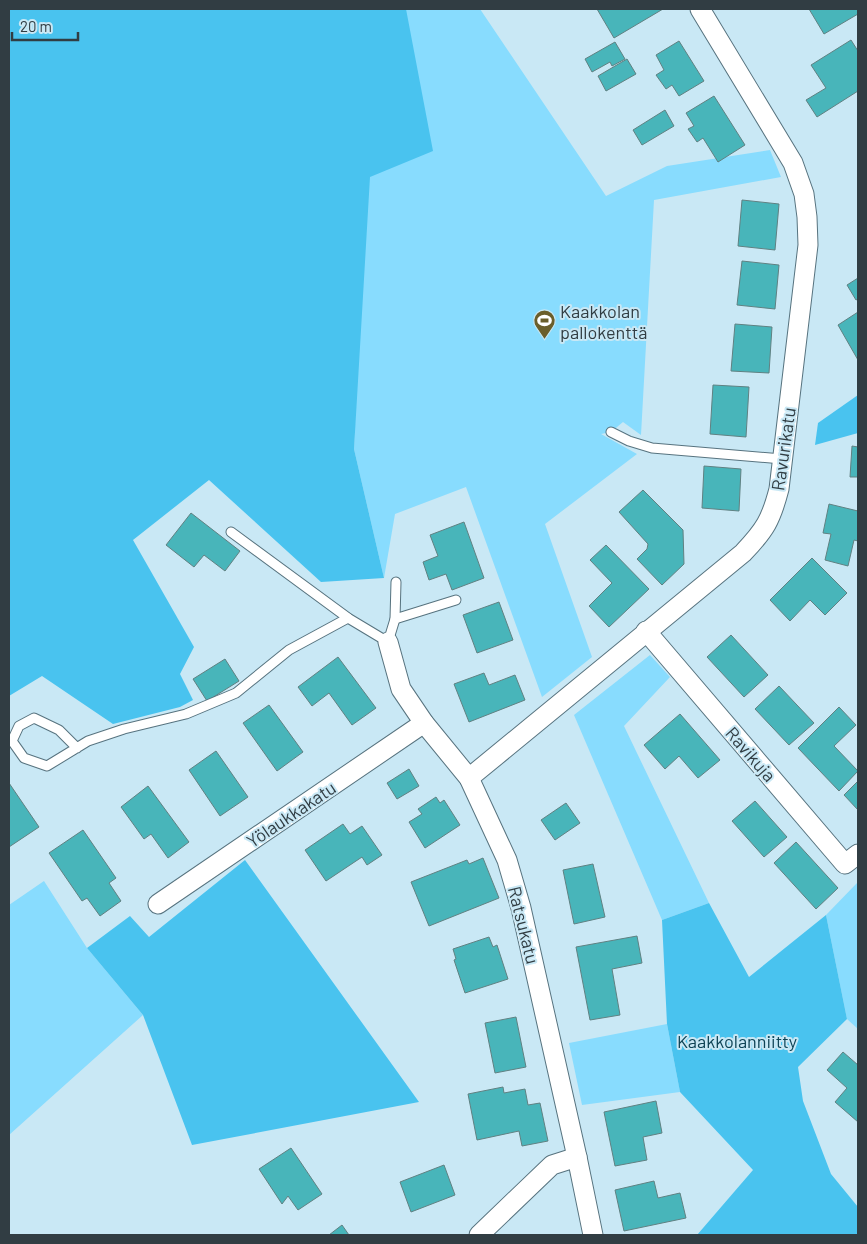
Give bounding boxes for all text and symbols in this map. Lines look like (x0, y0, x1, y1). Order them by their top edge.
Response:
scale bar (12, 10, 79, 42)
text: 20 m (20, 17, 52, 35)
place label: Kaakkolan pallokenttä (560, 300, 647, 343)
sports icon: Kaakkolan pallokenttä (532, 309, 556, 340)
street label: Ravurikatu (766, 406, 800, 492)
street label: Ravikuja (721, 722, 781, 786)
street label: Yölaukkakatu (242, 776, 340, 852)
street label: Ratsukatu (504, 884, 544, 966)
park label: Kaakkolanniitty (677, 1030, 797, 1052)

